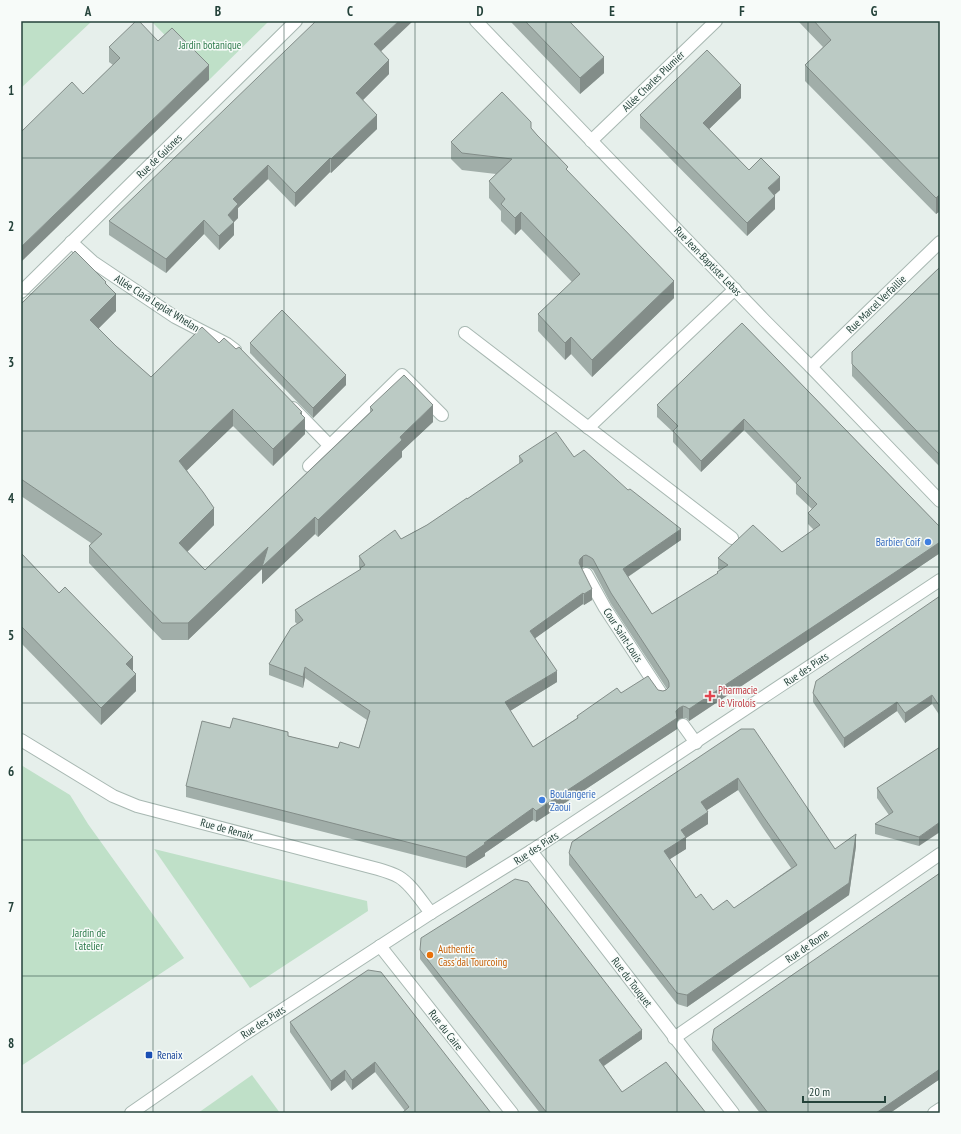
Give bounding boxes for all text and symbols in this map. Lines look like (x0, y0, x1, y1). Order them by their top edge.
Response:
text: A (84, 3, 92, 20)
text: B (215, 3, 221, 20)
text: C (347, 3, 353, 20)
text: D (477, 3, 484, 20)
text: E (609, 3, 615, 20)
text: F (739, 3, 745, 20)
text: G (871, 3, 878, 20)
park label: Jardin botanique (178, 38, 242, 52)
street label: Allée Charles Plumier (619, 48, 687, 114)
text: 1 (8, 82, 14, 99)
street label: Rue de Guisnes (133, 131, 185, 181)
text: 2 (8, 218, 14, 235)
street label: Rue Jean-Baptiste Lebas (671, 223, 745, 299)
street label: Allée Clara Leplat Whelan (112, 271, 202, 335)
street label: Rue Marcel Verfaillie (843, 272, 909, 336)
text: 3 (8, 354, 14, 371)
text: 4 (8, 490, 15, 507)
place label: Barbier Coif (876, 535, 921, 549)
marker: Barbier Coif (923, 537, 933, 547)
street label: Cour Saint-Louis (600, 605, 646, 665)
text: 5 (8, 627, 14, 644)
street label: Rue des Piats (781, 649, 831, 689)
place label: Pharmacie le Virolois (718, 683, 758, 710)
marker: Pharmacie le Virolois (705, 691, 715, 701)
text: 6 (8, 763, 14, 780)
place label: Boulangerie Zaoui (550, 787, 596, 814)
marker: Boulangerie Zaoui (537, 795, 547, 805)
street label: Rue de Renaix (199, 815, 255, 843)
street label: Rue des Piats (511, 828, 561, 868)
text: 7 (8, 899, 14, 916)
park label: Jardin de l'atelier (71, 926, 106, 953)
street label: Rue de Rome (783, 926, 832, 966)
place label: Authentic Cass'dal Tourcoing (438, 942, 508, 969)
marker: Authentic Cass'dal Tourcoing (425, 950, 435, 960)
street label: Rue du Touquet (609, 954, 655, 1010)
street label: Rue des Piats (238, 1002, 288, 1042)
street label: Rue du Caire (426, 1007, 467, 1054)
text: 8 (8, 1035, 14, 1052)
place label: Renaix (157, 1048, 183, 1062)
marker: Renaix (144, 1050, 154, 1060)
scale bar (803, 1078, 885, 1104)
text: 20 m (809, 1084, 830, 1099)

